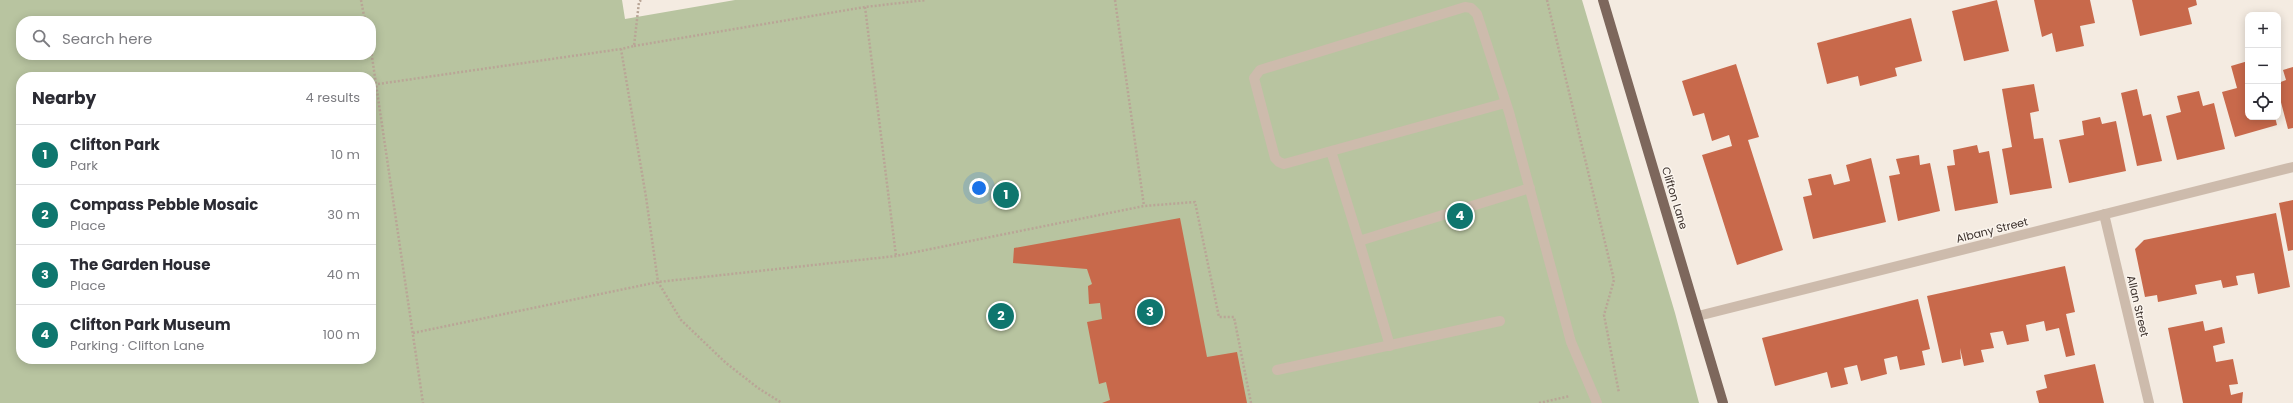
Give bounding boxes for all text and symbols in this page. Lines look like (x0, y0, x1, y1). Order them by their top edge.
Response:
map controls (2245, 12, 2281, 120)
button: + (2245, 12, 2281, 48)
search box (16, 16, 376, 60)
icon: search (30, 27, 52, 49)
text: Search here (62, 28, 152, 49)
button: − (2245, 48, 2281, 84)
button: locate (2245, 84, 2281, 120)
text: Nearby (32, 86, 96, 110)
text: 4 results (306, 88, 360, 107)
text: Clifton Park (70, 134, 160, 155)
text: 1 (43, 145, 47, 164)
text: 10 m (331, 145, 360, 164)
text: Park (70, 156, 98, 175)
street label: Clifton Lane (1658, 165, 1692, 231)
your location (969, 178, 989, 198)
pin: 1 (993, 180, 1019, 210)
text: Compass Pebble Mosaic (70, 194, 258, 215)
pin: 4 (1447, 201, 1473, 231)
text: 2 (41, 205, 49, 224)
text: 30 m (327, 205, 360, 224)
street label: Albany Street (1954, 213, 2030, 247)
text: Place (70, 216, 105, 235)
text: The Garden House (70, 254, 210, 275)
text: 3 (41, 265, 49, 284)
text: 40 m (327, 265, 360, 284)
street label: Allan Street (2123, 274, 2153, 338)
text: Place (70, 276, 105, 295)
pin: 3 (1137, 297, 1163, 327)
pin: 2 (988, 301, 1014, 331)
text: Clifton Park Museum (70, 314, 231, 335)
text: 4 (41, 325, 49, 344)
text: 100 m (323, 325, 360, 344)
text: Parking · Clifton Lane (70, 336, 204, 355)

